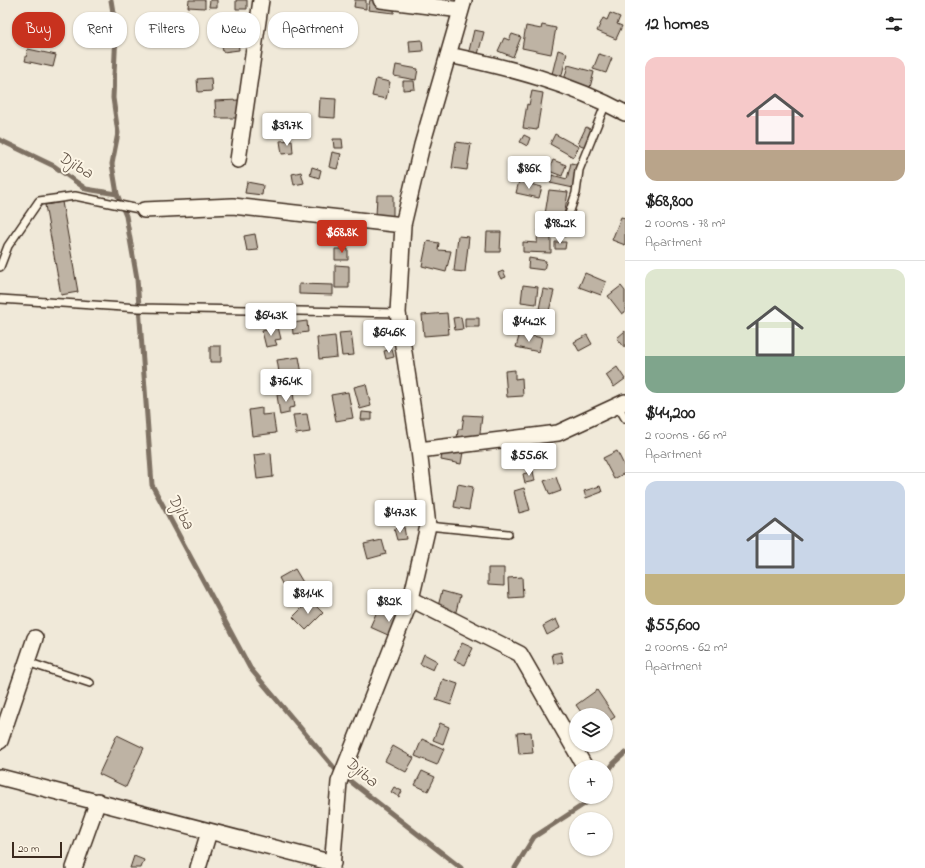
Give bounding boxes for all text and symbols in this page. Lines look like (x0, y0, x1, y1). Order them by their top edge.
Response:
chip: Buy (12, 12, 65, 48)
chip: Rent (73, 12, 127, 48)
chip: Filters (135, 12, 199, 48)
chip: New (207, 12, 260, 48)
chip: Apartment (268, 12, 358, 48)
text: 12 homes (645, 12, 709, 37)
icon: filters (883, 13, 905, 35)
icon: home (739, 83, 811, 155)
pin: $39.7K (254, 113, 320, 147)
text: $39.7K (271, 116, 303, 135)
water label: Djiba (53, 145, 98, 186)
pin: $86K (505, 156, 553, 190)
text: $86K (517, 159, 541, 178)
text: $68,800 (645, 189, 693, 214)
pin: $98.2K (527, 211, 593, 245)
text: $98.2K (544, 214, 576, 233)
text: 2 rooms · 78 m² (645, 214, 726, 233)
pin: $68.8K (309, 220, 375, 254)
text: $68.8K (326, 223, 358, 242)
text: Apartment (645, 233, 702, 252)
icon: home (739, 295, 811, 367)
pin: $64.3K (238, 303, 304, 337)
text: $64.3K (254, 306, 288, 325)
pin: $44.2K (496, 309, 562, 343)
text: $44.2K (512, 312, 546, 331)
pin: $64.6K (356, 320, 422, 354)
text: $64.6K (372, 323, 406, 342)
pin: $76.4K (253, 369, 319, 403)
text: $76.4K (269, 372, 303, 391)
text: $44,200 (645, 401, 695, 426)
text: 2 rooms · 66 m² (645, 426, 727, 445)
pin: $55.6K (496, 443, 562, 477)
text: Apartment (645, 445, 702, 464)
text: $55.6K (510, 446, 548, 465)
water label: Djiba (161, 489, 201, 535)
pin: $47.3K (367, 500, 433, 534)
text: $47.3K (384, 503, 416, 522)
icon: home (739, 507, 811, 579)
pin: $81.4K (275, 581, 341, 615)
text: $81.4K (292, 584, 324, 603)
pin: $82K (365, 589, 413, 623)
text: $82K (376, 592, 402, 611)
text: $55,600 (645, 613, 700, 638)
text: 2 rooms · 62 m² (645, 638, 728, 657)
text: Apartment (645, 657, 702, 676)
map controls (569, 708, 613, 856)
button: layers (569, 708, 613, 752)
water label: Djiba (339, 751, 384, 794)
button: + (569, 760, 613, 804)
button: − (569, 812, 613, 856)
scale bar (12, 840, 62, 859)
text: 20 m (18, 841, 40, 857)

